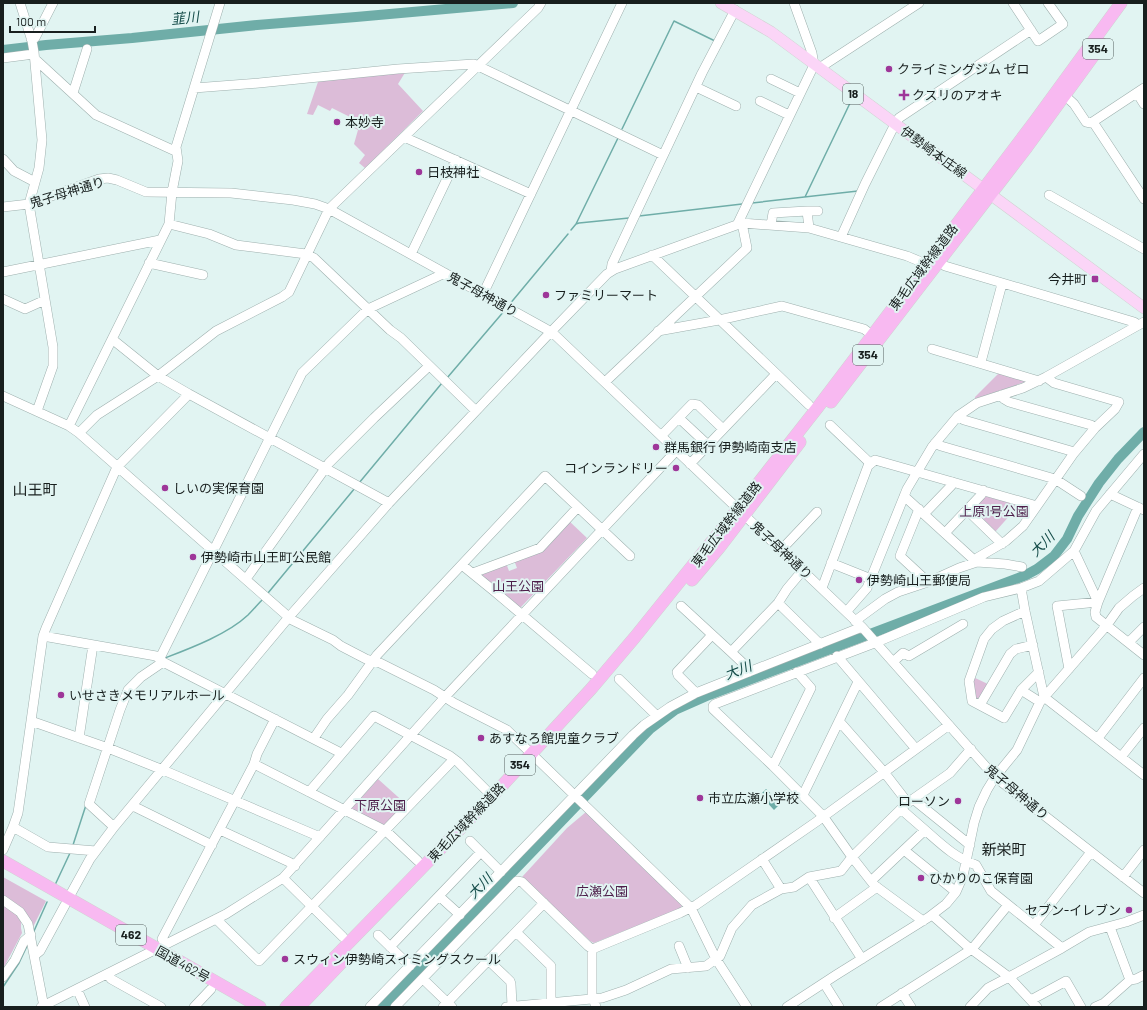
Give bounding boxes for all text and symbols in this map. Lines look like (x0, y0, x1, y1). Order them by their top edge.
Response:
water label: 韮川 (170, 7, 202, 27)
scale bar (10, 8, 95, 34)
text: 100 m (16, 14, 46, 28)
road number: 354 (1083, 39, 1113, 59)
place label: クライミングジム ゼロ (897, 61, 1030, 77)
marker: クライミングジム ゼロ (884, 64, 894, 74)
road number: 18 (843, 84, 863, 104)
place label: クスリのアオキ (912, 87, 1003, 103)
marker: クスリのアオキ (899, 90, 909, 100)
place label: 本妙寺 (345, 114, 384, 130)
marker: 本妙寺 (332, 117, 342, 127)
street label: 伊勢崎本庄線 (898, 123, 970, 181)
place label: 日枝神社 (427, 164, 479, 180)
marker: 日枝神社 (414, 167, 424, 177)
street label: 鬼子母神通り (27, 173, 107, 211)
street label: 東毛広域幹線道路 (885, 221, 961, 313)
street label: 鬼子母神通り (445, 268, 521, 320)
place label: 今井町 (1048, 271, 1087, 287)
marker: 今井町 (1090, 274, 1100, 284)
place label: ファミリーマート (554, 287, 658, 303)
marker: ファミリーマート (541, 290, 551, 300)
road number: 354 (853, 345, 883, 365)
place label: 群馬銀行 伊勢崎南支店 (664, 439, 797, 455)
marker: 群馬銀行 伊勢崎南支店 (651, 442, 661, 452)
place label: コインランドリー (564, 460, 668, 476)
marker: コインランドリー (671, 463, 681, 473)
street label: 東毛広域幹線道路 (688, 478, 764, 570)
district label: 山王町 (12, 480, 58, 498)
place label: しいの実保育園 (173, 480, 264, 496)
marker: しいの実保育園 (160, 483, 170, 493)
park label: 上原1号公園 (959, 503, 1029, 519)
street label: 鬼子母神通り (748, 518, 816, 582)
water label: 大川 (1026, 526, 1059, 560)
place label: 伊勢崎市山王町公民館 (201, 549, 331, 565)
marker: 伊勢崎市山王町公民館 (188, 552, 198, 562)
place label: 伊勢崎山王郵便局 (867, 572, 971, 588)
marker: 伊勢崎山王郵便局 (854, 575, 864, 585)
park label: 山王公園 (492, 578, 544, 594)
water label: 大川 (722, 656, 756, 682)
place label: いせさきメモリアルホール (69, 687, 225, 703)
marker: いせさきメモリアルホール (56, 690, 66, 700)
place label: あすなろ館児童クラブ (489, 730, 619, 746)
marker: あすなろ館児童クラブ (476, 733, 486, 743)
road number: 354 (505, 755, 535, 775)
street label: 鬼子母神通り (982, 761, 1052, 823)
street label: 東毛広域幹線道路 (424, 779, 508, 865)
place label: 市立広瀬小学校 (708, 790, 799, 806)
marker: 市立広瀬小学校 (695, 793, 705, 803)
place label: ローソン (898, 793, 950, 809)
marker: ローソン (953, 796, 963, 806)
park label: 下原公園 (354, 797, 406, 813)
district label: 新栄町 (981, 840, 1027, 858)
water label: 大川 (464, 868, 497, 902)
place label: ひかりのこ保育園 (929, 870, 1033, 886)
marker: ひかりのこ保育園 (916, 873, 926, 883)
park label: 広瀬公園 (576, 883, 628, 899)
place label: セブン-イレブン (1025, 902, 1121, 918)
marker: セブン-イレブン (1124, 905, 1134, 915)
road number: 462 (116, 925, 146, 945)
street label: 国道462号 (153, 943, 213, 985)
place label: スウィン伊勢崎スイミングスクール (293, 951, 501, 967)
marker: スウィン伊勢崎スイミングスクール (280, 954, 290, 964)

